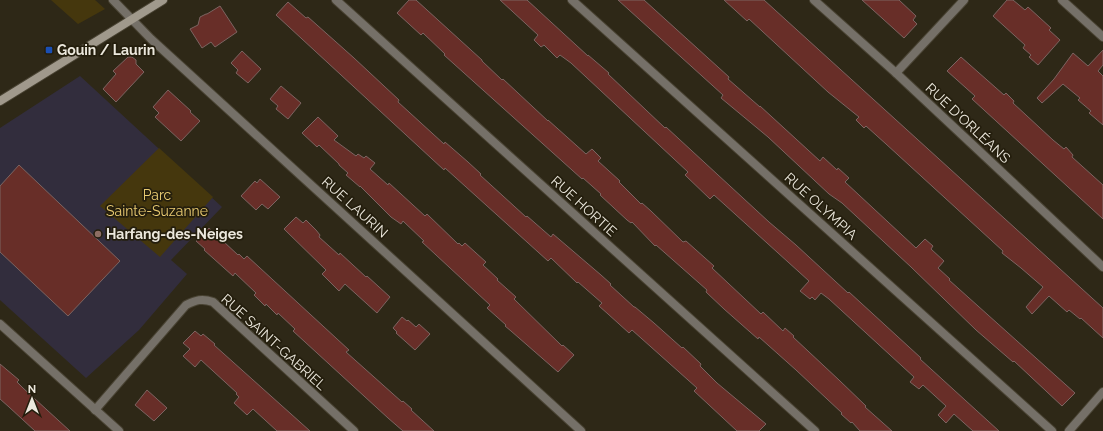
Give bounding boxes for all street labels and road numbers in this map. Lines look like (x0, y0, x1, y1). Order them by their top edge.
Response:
street label: RUE D'ORLÉANS (922, 79, 1015, 167)
street label: RUE OLYMPIA (781, 169, 861, 243)
street label: RUE LAURIN (319, 173, 391, 241)
street label: RUE HORTIE (548, 173, 620, 239)
street label: RUE SAINT-GABRIEL (218, 291, 330, 393)

